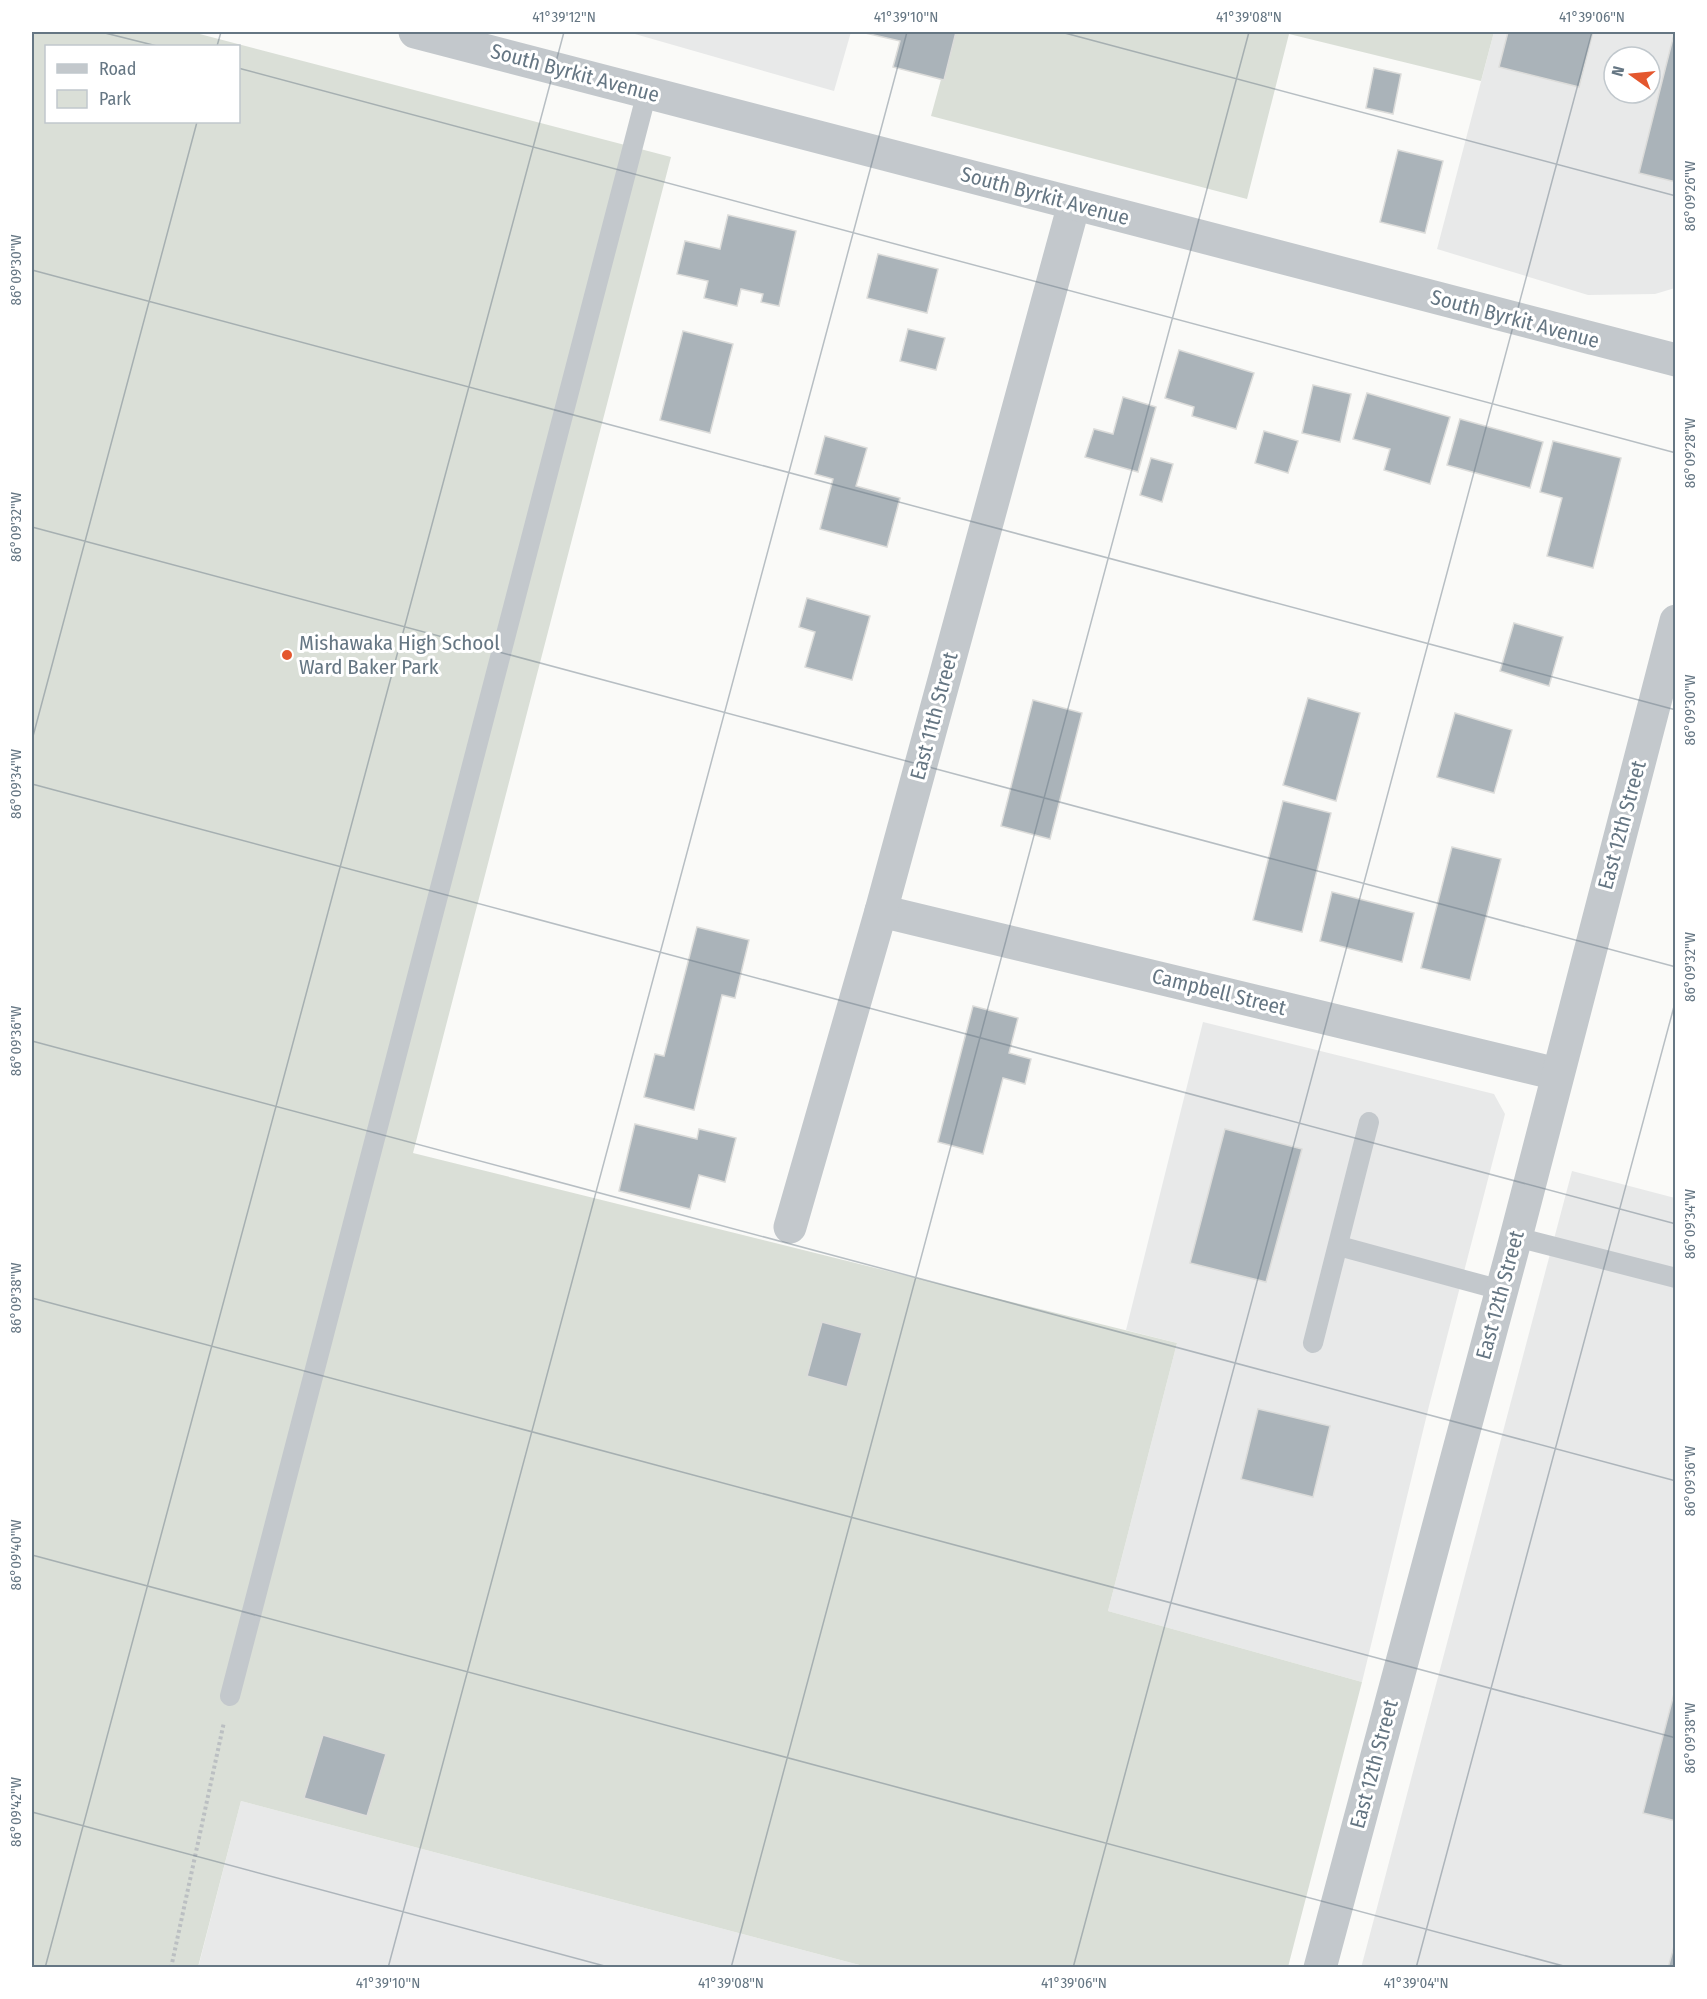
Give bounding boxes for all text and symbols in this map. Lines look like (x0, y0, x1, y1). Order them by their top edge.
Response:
text: 41°39'12"N (532, 8, 596, 26)
text: 41°39'10"N (874, 8, 938, 26)
text: 41°39'08"N (1216, 8, 1282, 26)
text: 41°39'06"N (1559, 8, 1625, 26)
street label: South Byrkit Avenue (488, 38, 662, 108)
legend (45, 45, 240, 123)
north arrow (1602, 45, 1662, 105)
text: Road (99, 58, 136, 80)
text: N (1608, 64, 1628, 78)
text: Park (99, 88, 132, 110)
street label: South Byrkit Avenue (958, 161, 1132, 231)
text: 86°09'26"W (1681, 161, 1699, 231)
text: 86°09'30"W (7, 234, 25, 306)
street label: South Byrkit Avenue (1428, 284, 1602, 354)
text: 86°09'28"W (1681, 418, 1699, 488)
text: 86°09'32"W (7, 492, 25, 562)
place label: Mishawaka High School Ward Baker Park (299, 630, 500, 680)
marker: Mishawaka High School Ward Baker Park (280, 648, 294, 662)
street label: East 11th Street (904, 649, 964, 783)
text: 86°09'30"W (1681, 674, 1699, 746)
text: 86°09'34"W (7, 749, 25, 819)
street label: East 12th Street (1592, 758, 1652, 892)
text: 86°09'32"W (1681, 932, 1699, 1002)
street label: Campbell Street (1149, 963, 1289, 1021)
text: 86°09'36"W (7, 1006, 25, 1076)
text: 86°09'34"W (1681, 1189, 1699, 1259)
street label: East 12th Street (1470, 1228, 1530, 1362)
text: 86°09'38"W (7, 1263, 25, 1333)
text: 86°09'36"W (1681, 1446, 1699, 1516)
text: 86°09'40"W (7, 1519, 25, 1591)
street label: East 12th Street (1344, 1697, 1404, 1831)
text: 86°09'38"W (1681, 1703, 1699, 1773)
text: 86°09'42"W (7, 1777, 25, 1847)
text: 41°39'10"N (356, 1974, 420, 1992)
text: 41°39'08"N (698, 1974, 764, 1992)
text: 41°39'06"N (1041, 1974, 1107, 1992)
text: 41°39'04"N (1383, 1974, 1449, 1992)

